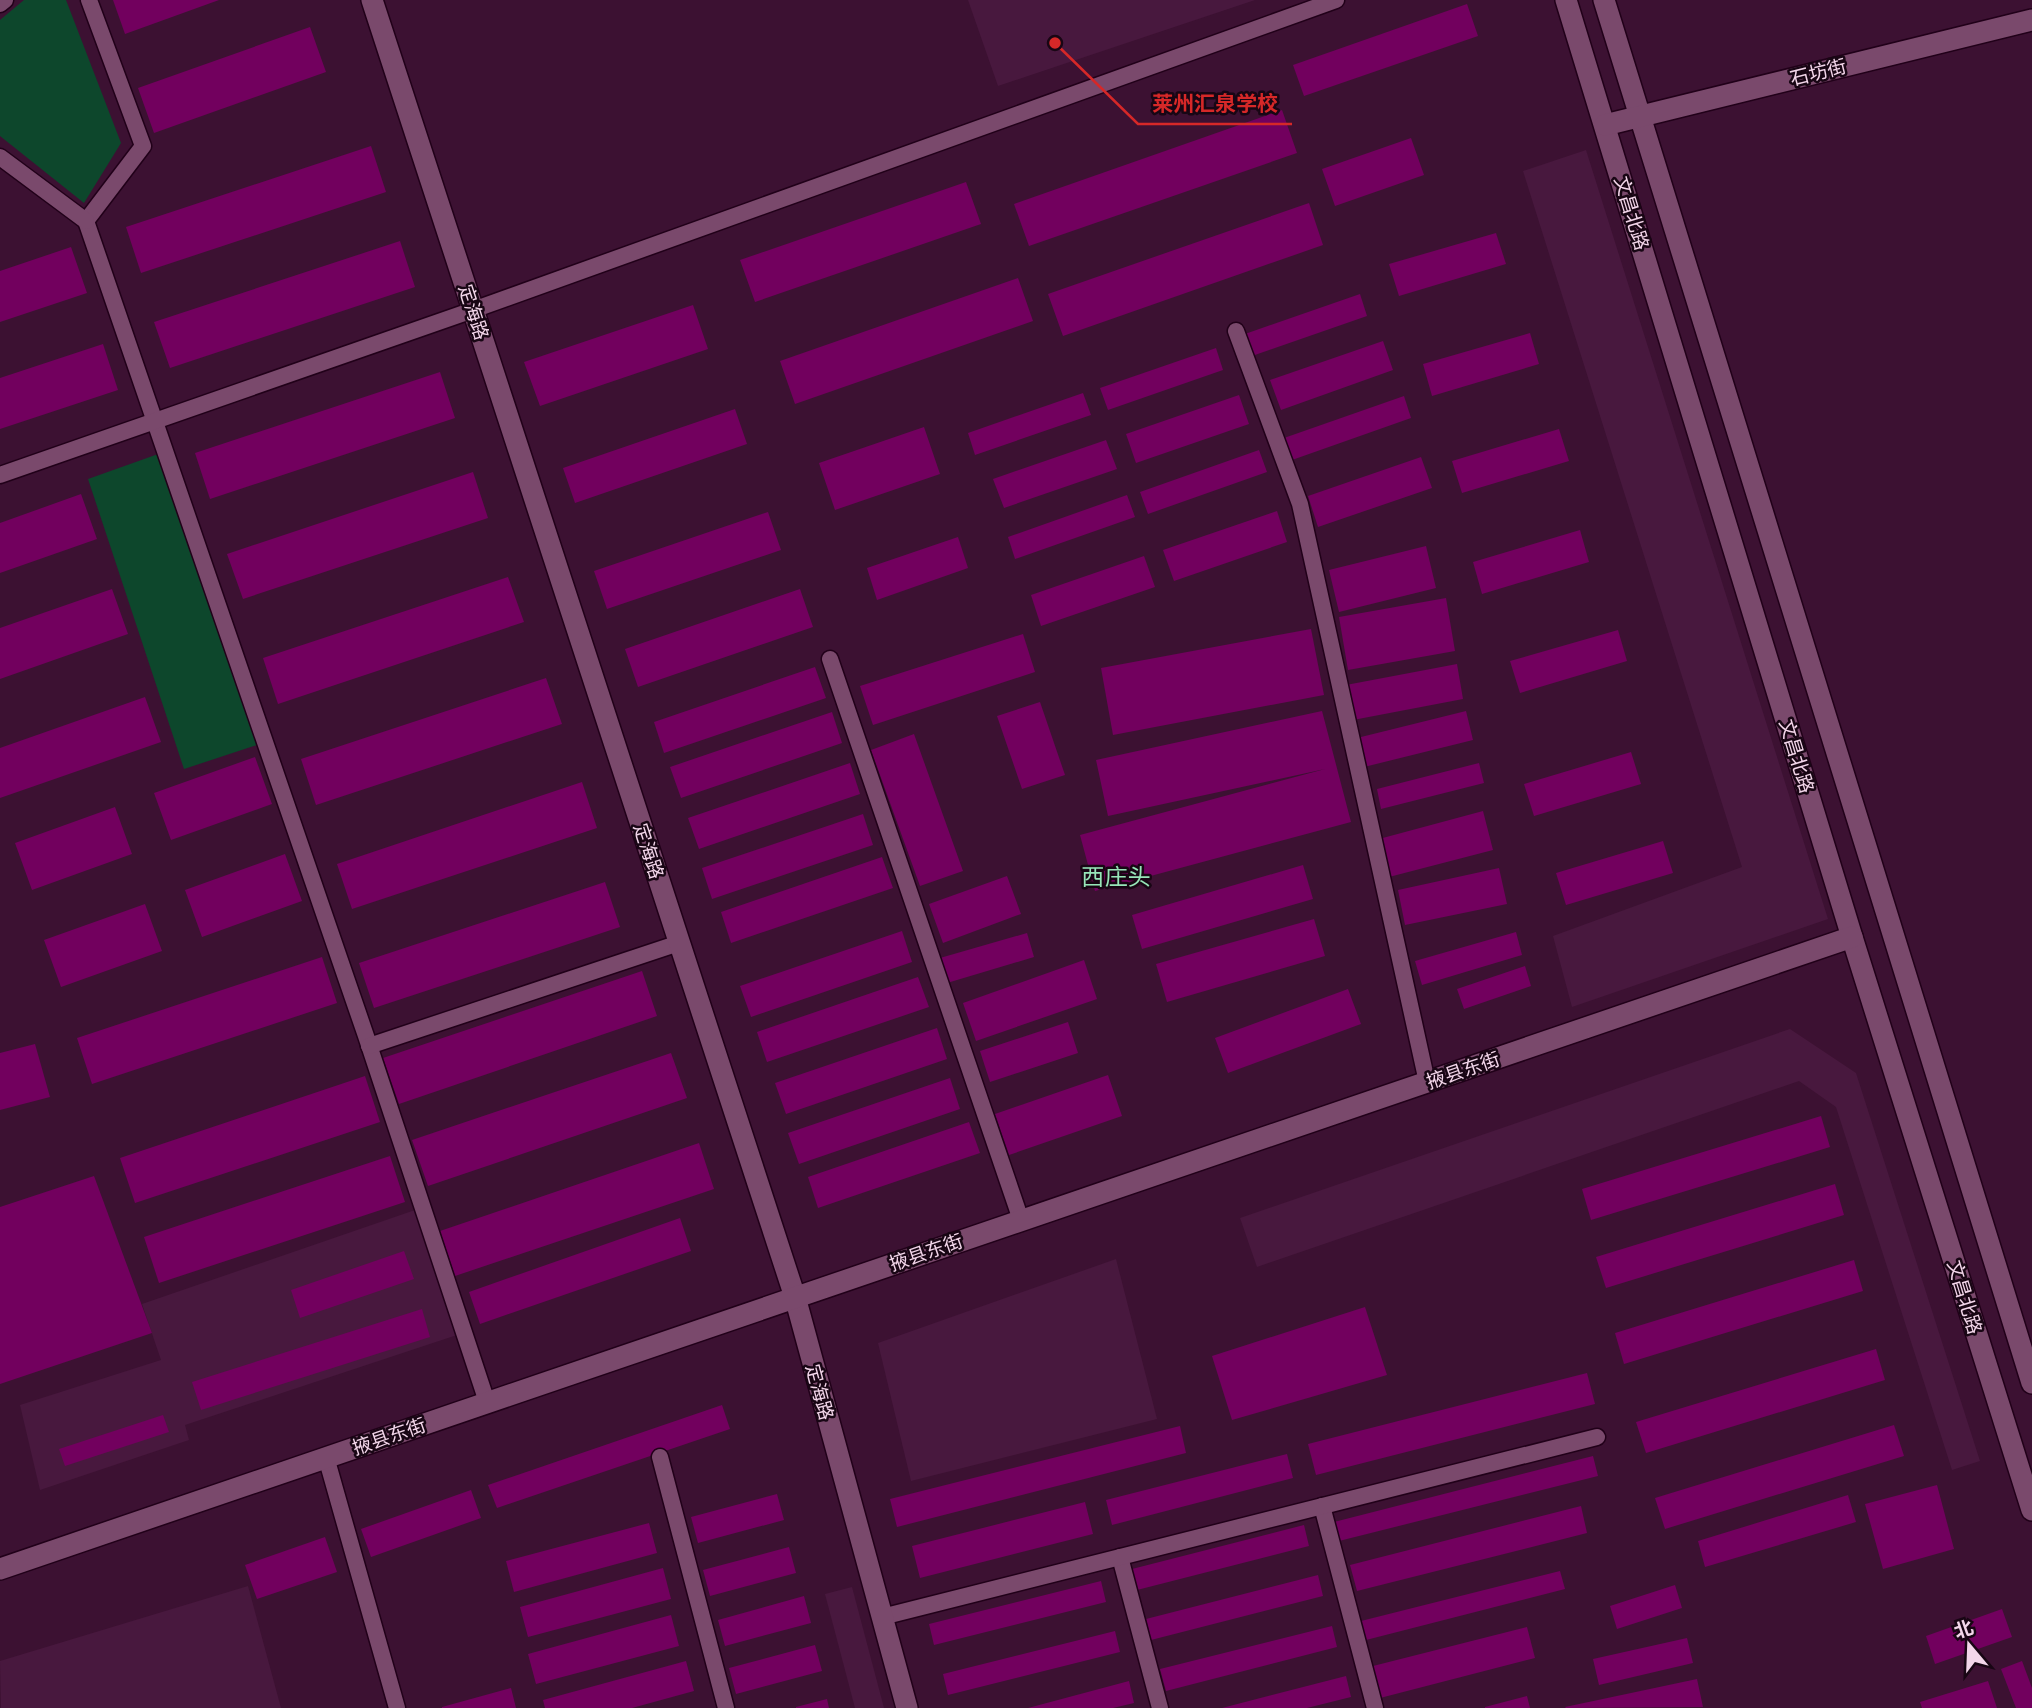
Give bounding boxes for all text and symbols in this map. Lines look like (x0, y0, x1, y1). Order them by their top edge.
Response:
street label: 石坊街 (1788, 54, 1848, 90)
callout: 莱州汇泉学校 (1138, 82, 1292, 124)
text: 莱州汇泉学校 (1152, 91, 1278, 115)
street label: 文昌北路 (1610, 173, 1654, 253)
street label: 定海路 (455, 281, 493, 343)
street label: 文昌北路 (1775, 716, 1819, 796)
street label: 定海路 (630, 820, 668, 882)
district label: 西庄头 (1082, 864, 1151, 889)
street label: 掖县东街 (1423, 1047, 1503, 1093)
street label: 掖县东街 (886, 1229, 966, 1275)
street label: 文昌北路 (1943, 1257, 1987, 1337)
street label: 定海路 (802, 1362, 838, 1422)
street label: 掖县东街 (349, 1413, 429, 1459)
north arrow (1934, 1610, 2004, 1680)
text: 北 (1951, 1615, 1976, 1642)

